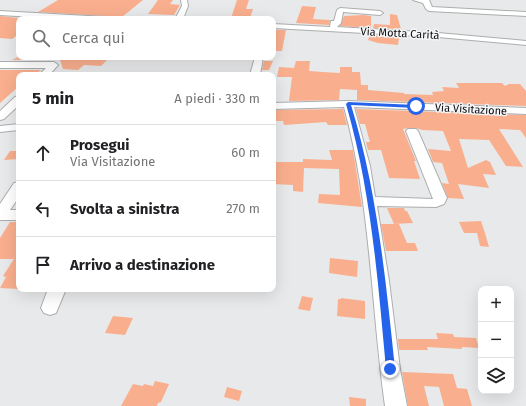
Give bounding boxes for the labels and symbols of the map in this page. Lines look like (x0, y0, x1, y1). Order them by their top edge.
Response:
street label: Via Motta Carità (360, 25, 440, 42)
route start (407, 97, 425, 115)
street label: Via Visitazione (435, 101, 507, 118)
route end (381, 360, 399, 378)

